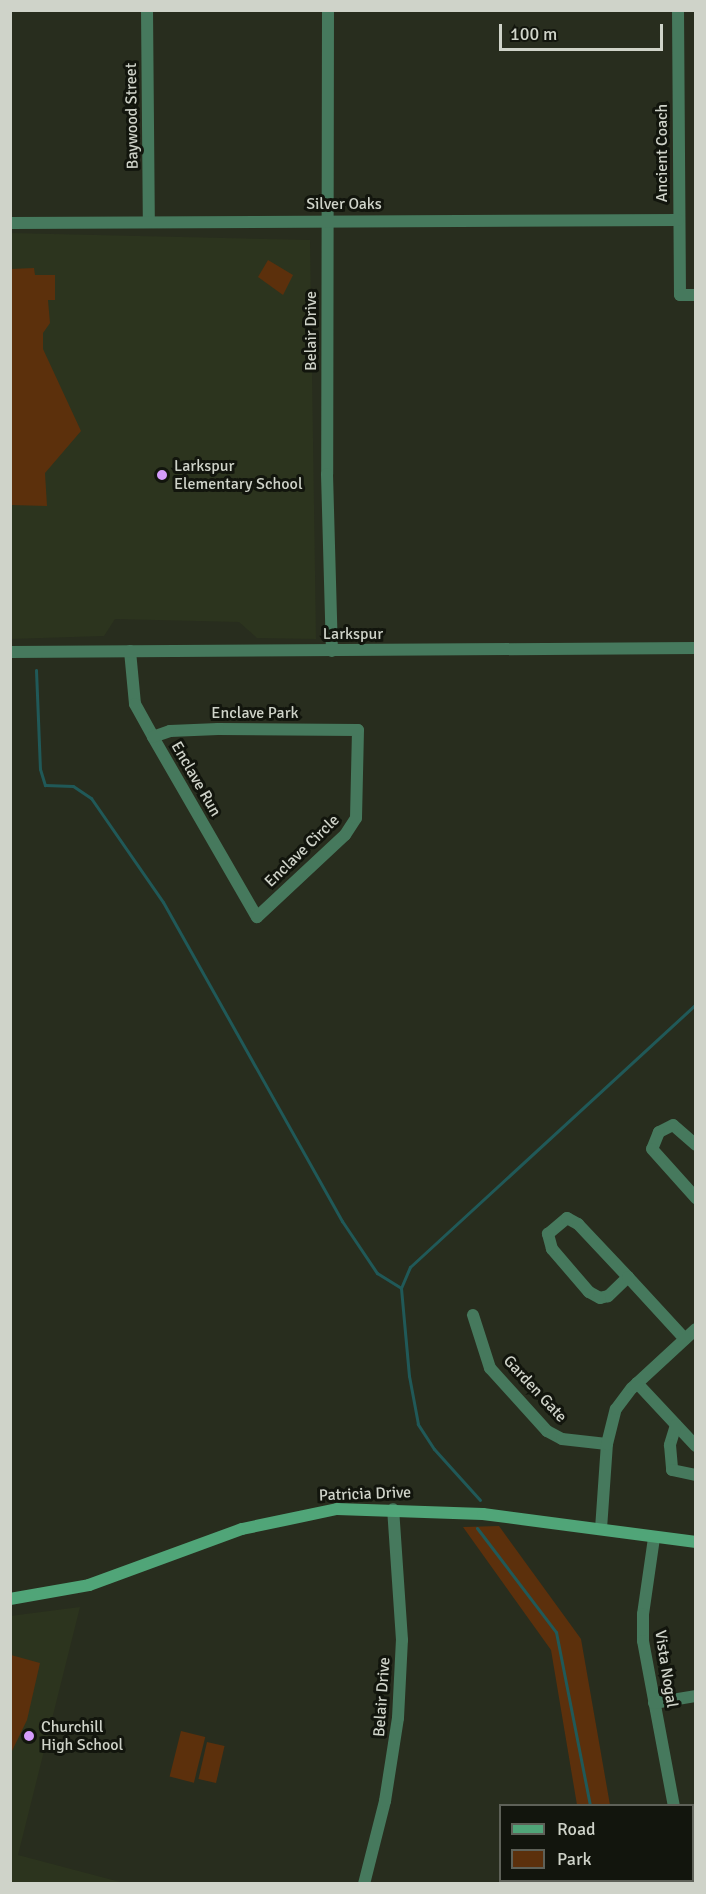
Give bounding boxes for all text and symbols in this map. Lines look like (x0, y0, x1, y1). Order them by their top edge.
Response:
scale bar (502, 12, 666, 50)
text: 100 m (510, 23, 557, 45)
street label: Baywood Street (121, 62, 143, 170)
street label: Ancient Coach (652, 104, 672, 202)
street label: Silver Oaks (306, 194, 382, 214)
street label: Belair Drive (301, 291, 321, 371)
place label: Larkspur Elementary School (174, 456, 303, 494)
marker: Larkspur Elementary School (155, 468, 169, 482)
street label: Larkspur (323, 624, 383, 644)
street label: Enclave Park (211, 703, 299, 723)
street label: Enclave Run (167, 738, 225, 820)
street label: Enclave Circle (261, 811, 343, 891)
street label: Garden Gate (499, 1352, 571, 1426)
street label: Patricia Drive (319, 1483, 411, 1505)
street label: Vista Nogal (650, 1629, 682, 1709)
street label: Belair Drive (370, 1656, 394, 1738)
place label: Churchill High School (41, 1717, 123, 1755)
marker: Churchill High School (22, 1729, 36, 1743)
legend (499, 1804, 694, 1882)
text: Road (557, 1818, 596, 1840)
text: Park (557, 1848, 592, 1870)

